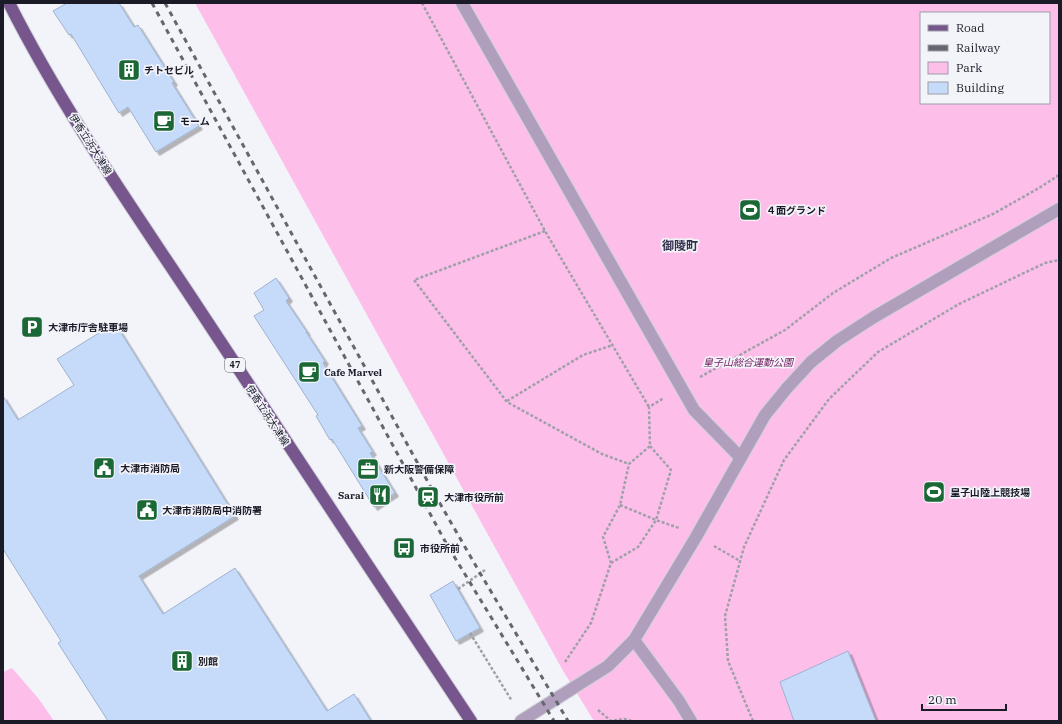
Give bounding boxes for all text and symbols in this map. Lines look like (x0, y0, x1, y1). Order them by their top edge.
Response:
legend (920, 12, 1050, 104)
text: Road (956, 20, 985, 35)
text: Railway (956, 40, 1001, 55)
building icon: チトセビル (116, 57, 142, 83)
text: Park (956, 60, 982, 75)
place label: チトセビル (144, 64, 194, 77)
text: Building (956, 80, 1004, 95)
cafe icon: モーム (151, 108, 177, 134)
street label: 伊香立浜大津線 (67, 111, 115, 177)
place label: モーム (180, 115, 210, 128)
sports icon: ４面グランド (737, 197, 763, 223)
place label: ４面グランド (766, 204, 826, 217)
district label: 御陵町 (662, 238, 698, 253)
parking icon: 大津市庁舎駐車場 (19, 314, 45, 340)
place label: 大津市庁舎駐車場 (48, 321, 128, 334)
park label: 皇子山総合運動公園 (703, 356, 795, 369)
road number: 47 (225, 358, 245, 372)
cafe icon: Cafe Marvel (296, 359, 322, 385)
place label: Cafe Marvel (324, 366, 382, 379)
street label: 伊香立浜大津線 (243, 382, 292, 448)
public building icon: 大津市消防局 (91, 455, 117, 481)
office icon: 新大阪警備保障 (355, 456, 381, 482)
place label: 大津市消防局 (120, 462, 180, 475)
place label: 新大阪警備保障 (384, 463, 454, 476)
sports icon: 皇子山陸上競技場 (921, 479, 947, 505)
restaurant icon: Sarai (367, 482, 393, 508)
station icon: 大津市役所前 (415, 484, 441, 510)
place label: 皇子山陸上競技場 (950, 486, 1030, 499)
place label: Sarai (338, 489, 365, 502)
place label: 大津市役所前 (444, 491, 504, 504)
public building icon: 大津市消防局中消防署 (134, 497, 160, 523)
place label: 大津市消防局中消防署 (162, 504, 262, 517)
bus stop icon: 市役所前 (391, 535, 417, 561)
place label: 市役所前 (420, 542, 460, 555)
building icon: 別館 (169, 648, 195, 674)
place label: 別館 (198, 655, 218, 668)
scale bar (922, 686, 1006, 712)
text: 20 m (928, 692, 957, 707)

